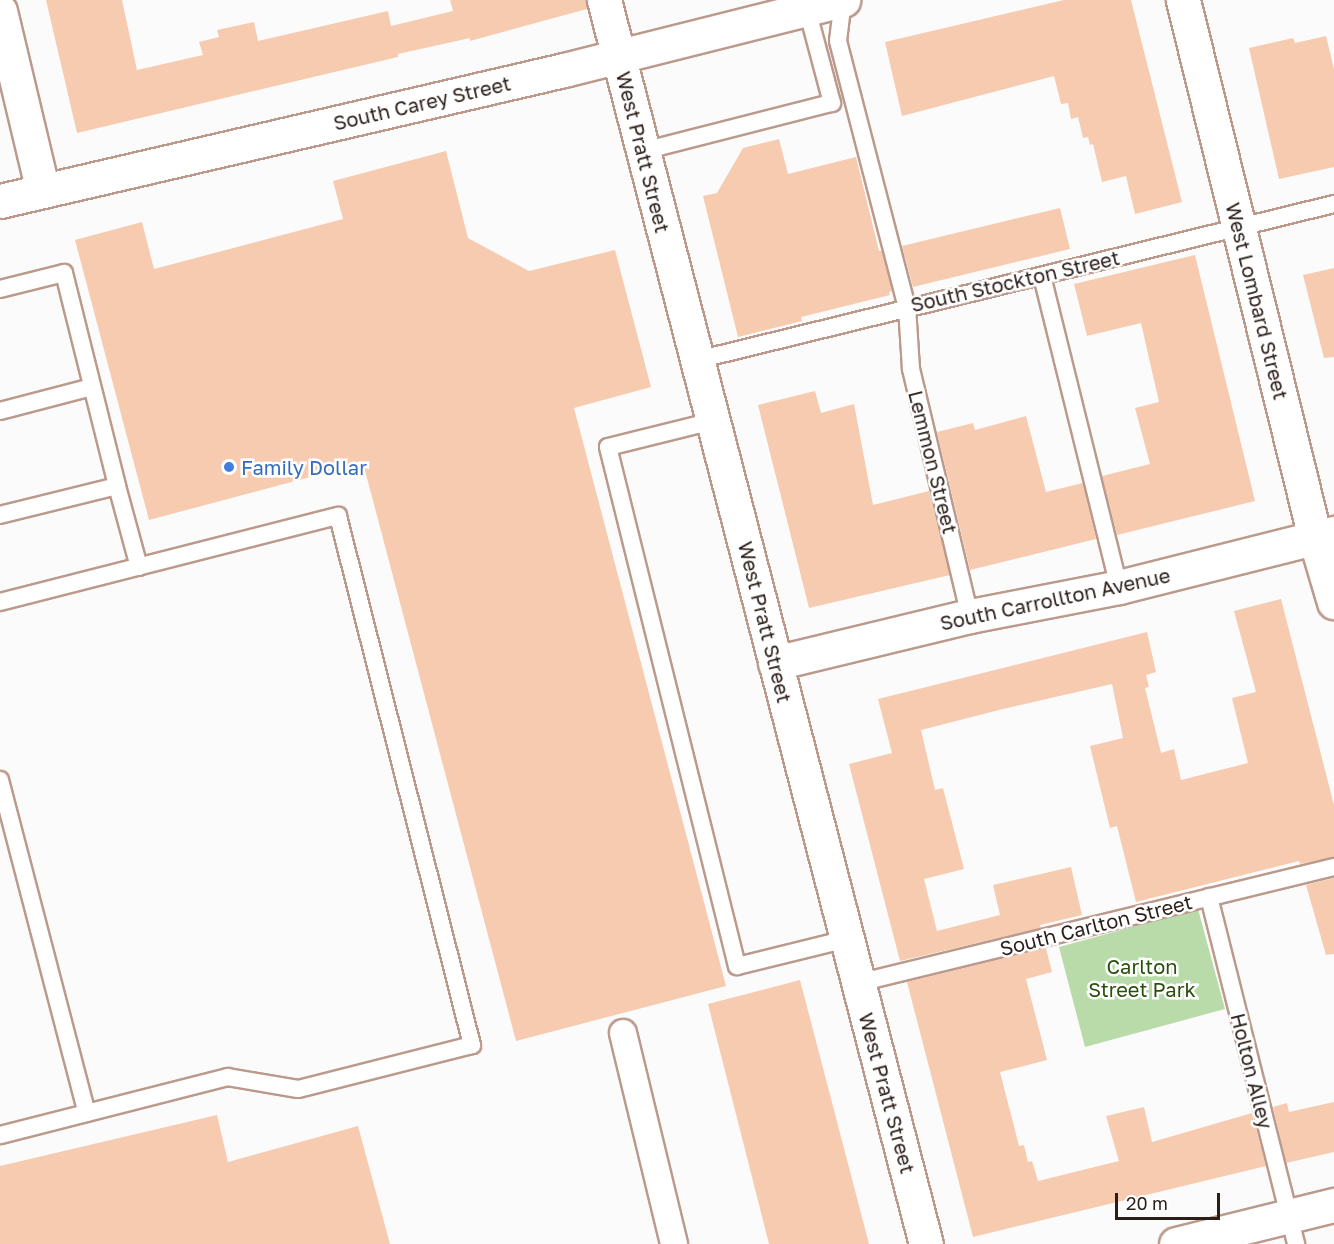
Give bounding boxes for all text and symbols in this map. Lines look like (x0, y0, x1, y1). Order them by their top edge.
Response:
street label: West Pratt Street (611, 69, 675, 235)
street label: South Carey Street (331, 71, 513, 135)
street label: West Lombard Street (1221, 200, 1293, 402)
street label: South Stockton Street (908, 245, 1122, 317)
street label: Lemmon Street (904, 388, 962, 536)
place label: Family Dollar (241, 455, 367, 479)
marker: Family Dollar (222, 460, 236, 474)
street label: West Pratt Street (733, 539, 797, 705)
street label: South Carrollton Avenue (938, 563, 1172, 635)
street label: South Carlton Street (997, 889, 1195, 961)
park label: Carlton Street Park (1088, 954, 1196, 1001)
street label: West Pratt Street (854, 1010, 920, 1176)
street label: Holton Alley (1226, 1011, 1278, 1131)
scale bar (1118, 1181, 1223, 1219)
text: 20 m (1126, 1192, 1168, 1214)

